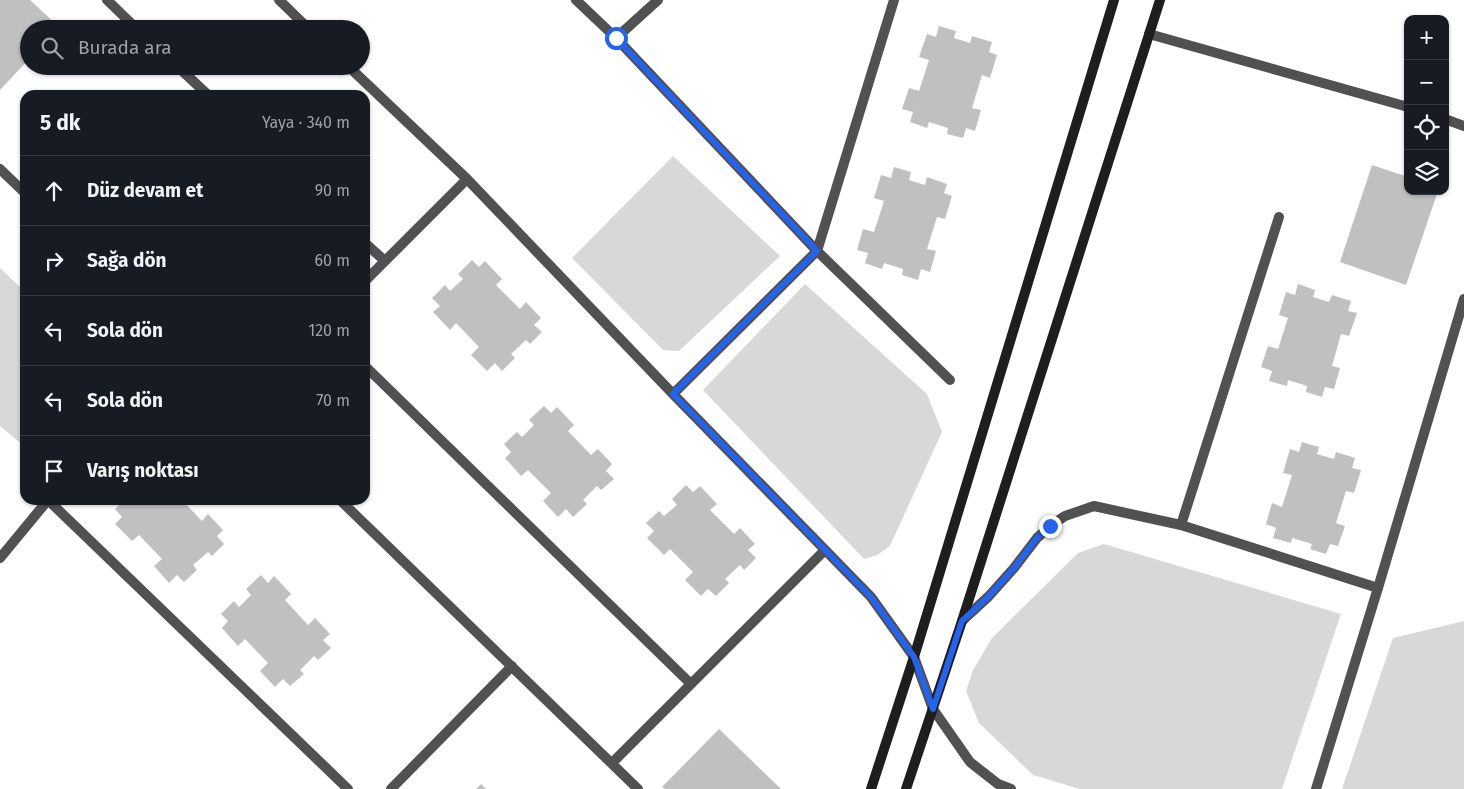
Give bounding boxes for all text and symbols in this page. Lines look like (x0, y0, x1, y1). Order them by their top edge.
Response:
map controls (1404, 15, 1449, 195)
button: + (1404, 15, 1449, 60)
search box (20, 20, 370, 75)
route start (605, 27, 628, 50)
icon: search (38, 34, 66, 62)
text: Burada ara (78, 36, 172, 59)
button: − (1404, 60, 1449, 105)
button: locate (1404, 105, 1449, 150)
text: 5 dk (40, 110, 80, 136)
text: Yaya · 340 m (262, 113, 350, 132)
button: layers (1404, 150, 1449, 195)
icon: ahead (40, 177, 68, 205)
text: Düz devam et (87, 179, 203, 202)
text: 90 m (315, 181, 350, 200)
icon: right (40, 247, 68, 275)
text: Sağa dön (87, 249, 167, 272)
text: 60 m (315, 251, 350, 270)
icon: left (40, 317, 68, 345)
text: Sola dön (87, 319, 163, 342)
text: 120 m (308, 321, 350, 340)
icon: left (40, 387, 68, 415)
text: Sola dön (87, 389, 163, 412)
text: 70 m (316, 391, 350, 410)
icon: arrive (40, 457, 68, 485)
text: Varış noktası (87, 459, 199, 482)
route end (1039, 515, 1062, 538)

